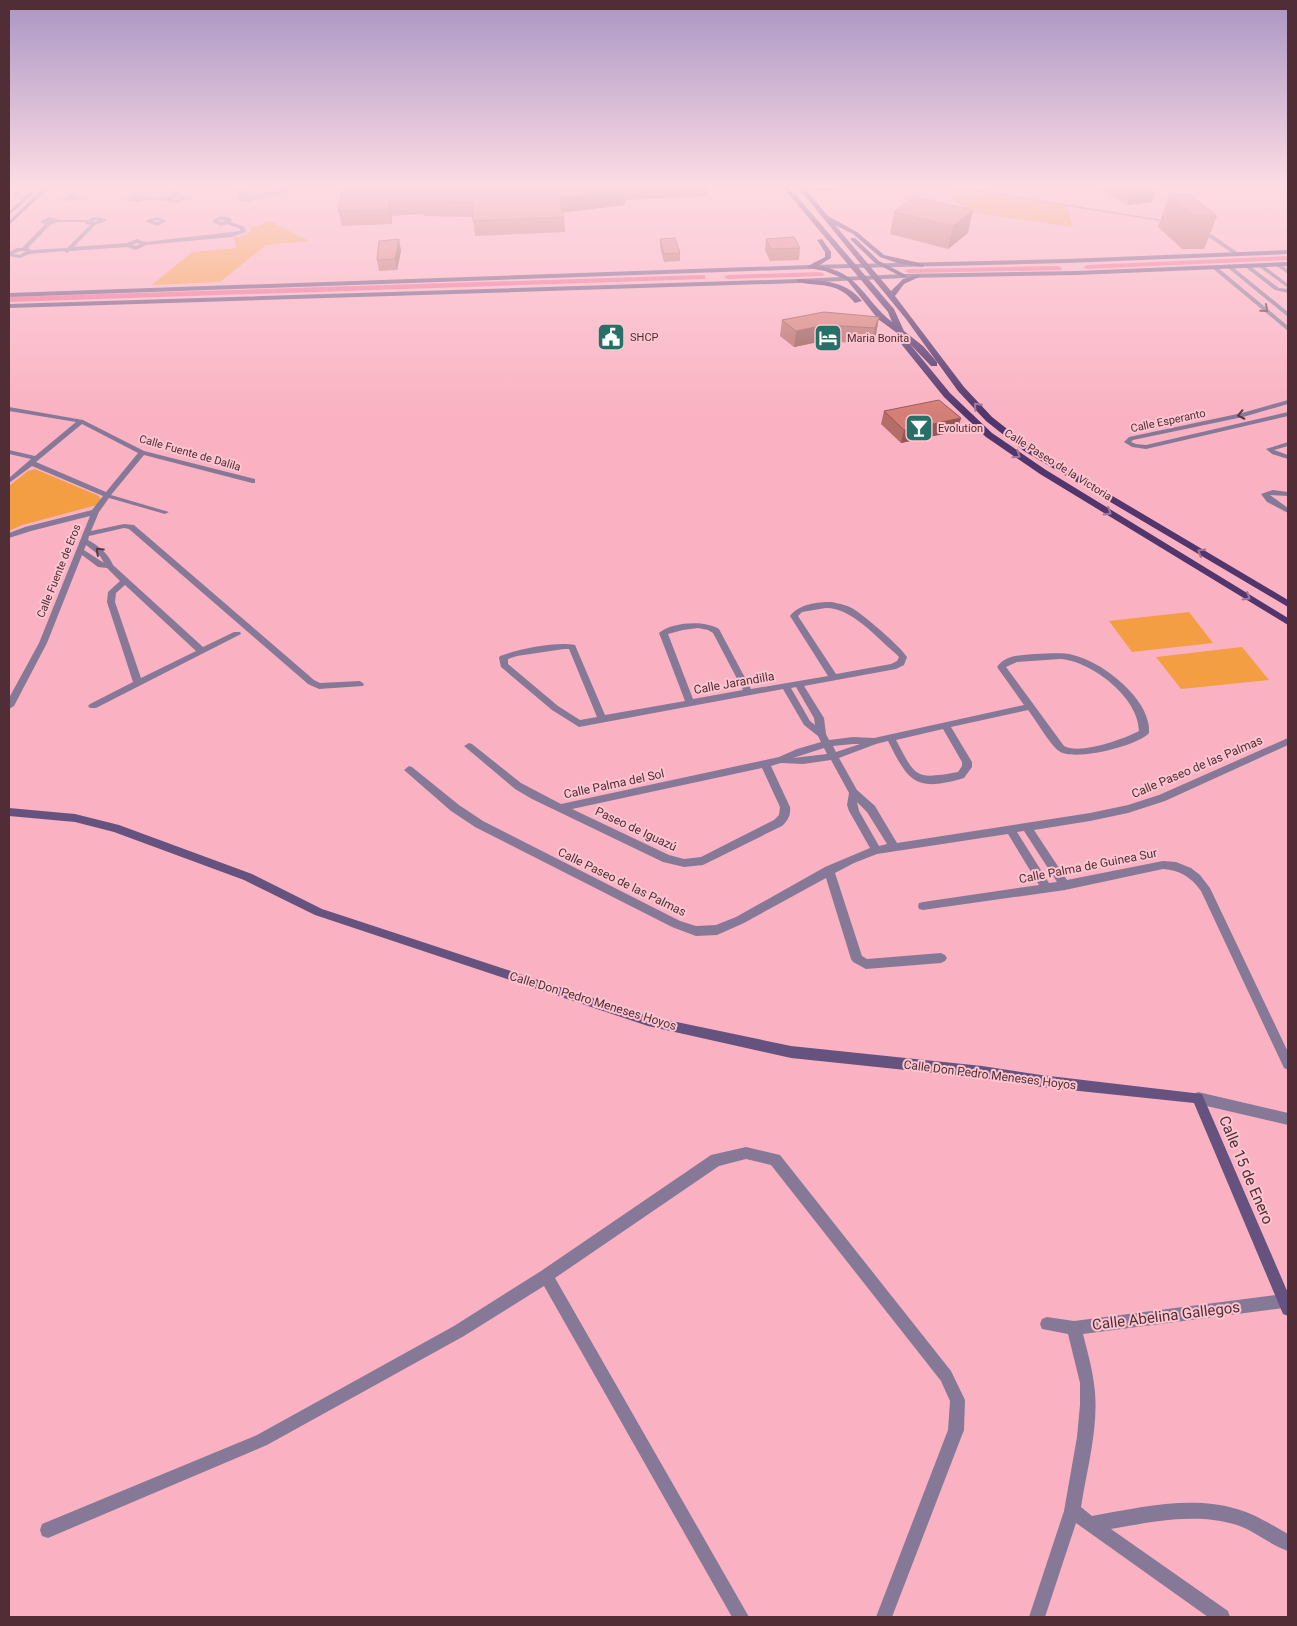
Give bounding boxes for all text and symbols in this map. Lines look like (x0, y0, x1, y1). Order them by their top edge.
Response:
one-way arrow (1259, 303, 1268, 312)
public building icon: SHCP (596, 322, 626, 352)
hotel icon: Maria Bonita (813, 323, 843, 353)
place label: SHCP (630, 331, 659, 344)
place label: Maria Bonita (847, 332, 909, 345)
one-way arrow (974, 403, 983, 412)
street label: Calle Esperanto (1129, 407, 1207, 435)
one-way arrow (1237, 409, 1246, 420)
bar icon: Evolution (904, 413, 934, 443)
place label: Evolution (938, 422, 983, 435)
street label: Calle Paseo de la Victoria (1002, 427, 1114, 503)
street label: Calle Fuente de Dalila (138, 432, 242, 474)
one-way arrow (1011, 448, 1020, 458)
one-way arrow (1103, 506, 1112, 515)
street label: Calle Fuente de Eros (34, 522, 84, 620)
one-way arrow (95, 548, 104, 557)
one-way arrow (1198, 549, 1207, 559)
one-way arrow (1242, 590, 1251, 600)
street label: Calle Jarandilla (693, 669, 775, 697)
street label: Calle Paseo de las Palmas (1129, 733, 1265, 801)
street label: Calle Palma del Sol (562, 767, 666, 801)
street label: Paseo de Iguazú (593, 804, 679, 854)
street label: Calle Paseo de las Palmas (556, 845, 688, 919)
street label: Calle Palma de Guinea Sur (1018, 846, 1158, 886)
street label: Calle Don Pedro Meneses Hoyos (508, 969, 678, 1033)
street label: Calle Don Pedro Meneses Hoyos (903, 1057, 1077, 1093)
street label: Calle 15 de Enero (1215, 1113, 1277, 1227)
street label: Calle Abelina Gallegos (1091, 1298, 1241, 1334)

